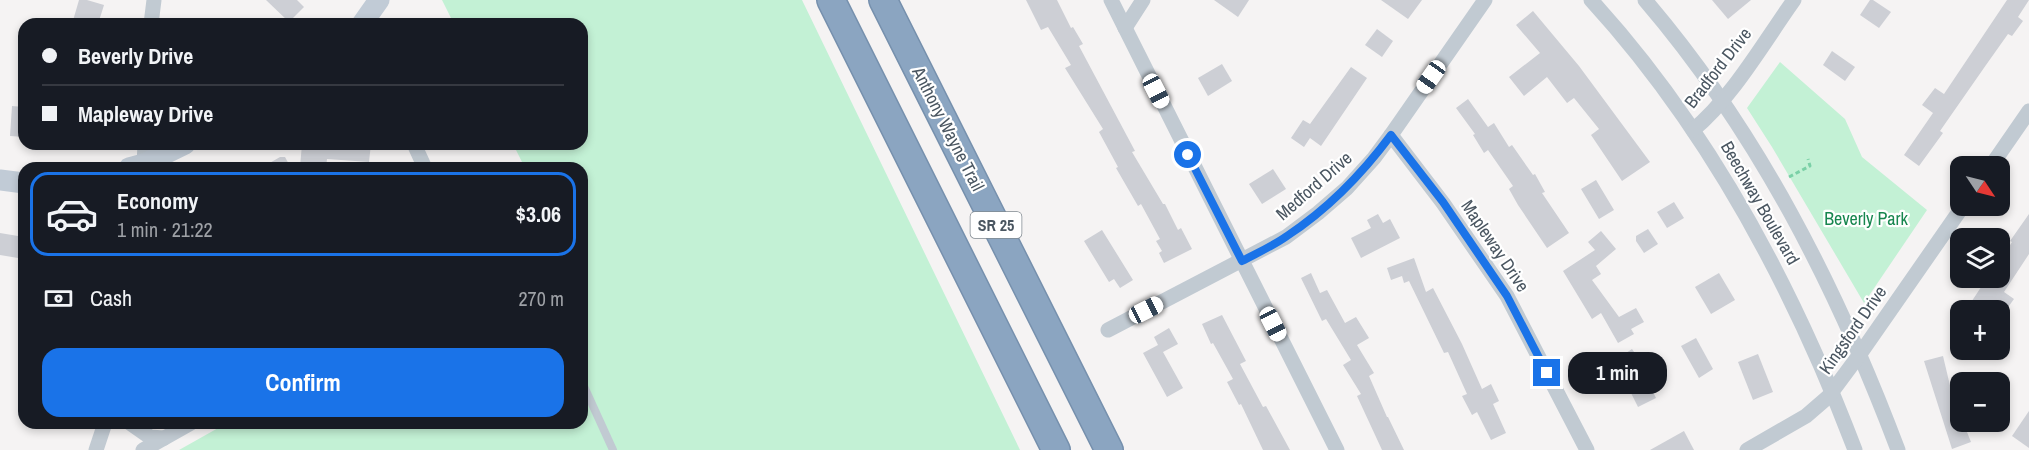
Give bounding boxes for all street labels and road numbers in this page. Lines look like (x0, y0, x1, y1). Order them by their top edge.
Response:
street label: Bradford Drive (1678, 22, 1757, 113)
street label: Anthony Wayne Trail (906, 61, 991, 195)
street label: Beechway Boulevard (1715, 136, 1806, 269)
street label: Medford Drive (1270, 146, 1357, 226)
street label: Mapleway Drive (1455, 195, 1535, 297)
road number: SR 25 (970, 212, 1022, 238)
street label: Kingsford Drive (1813, 281, 1892, 379)

